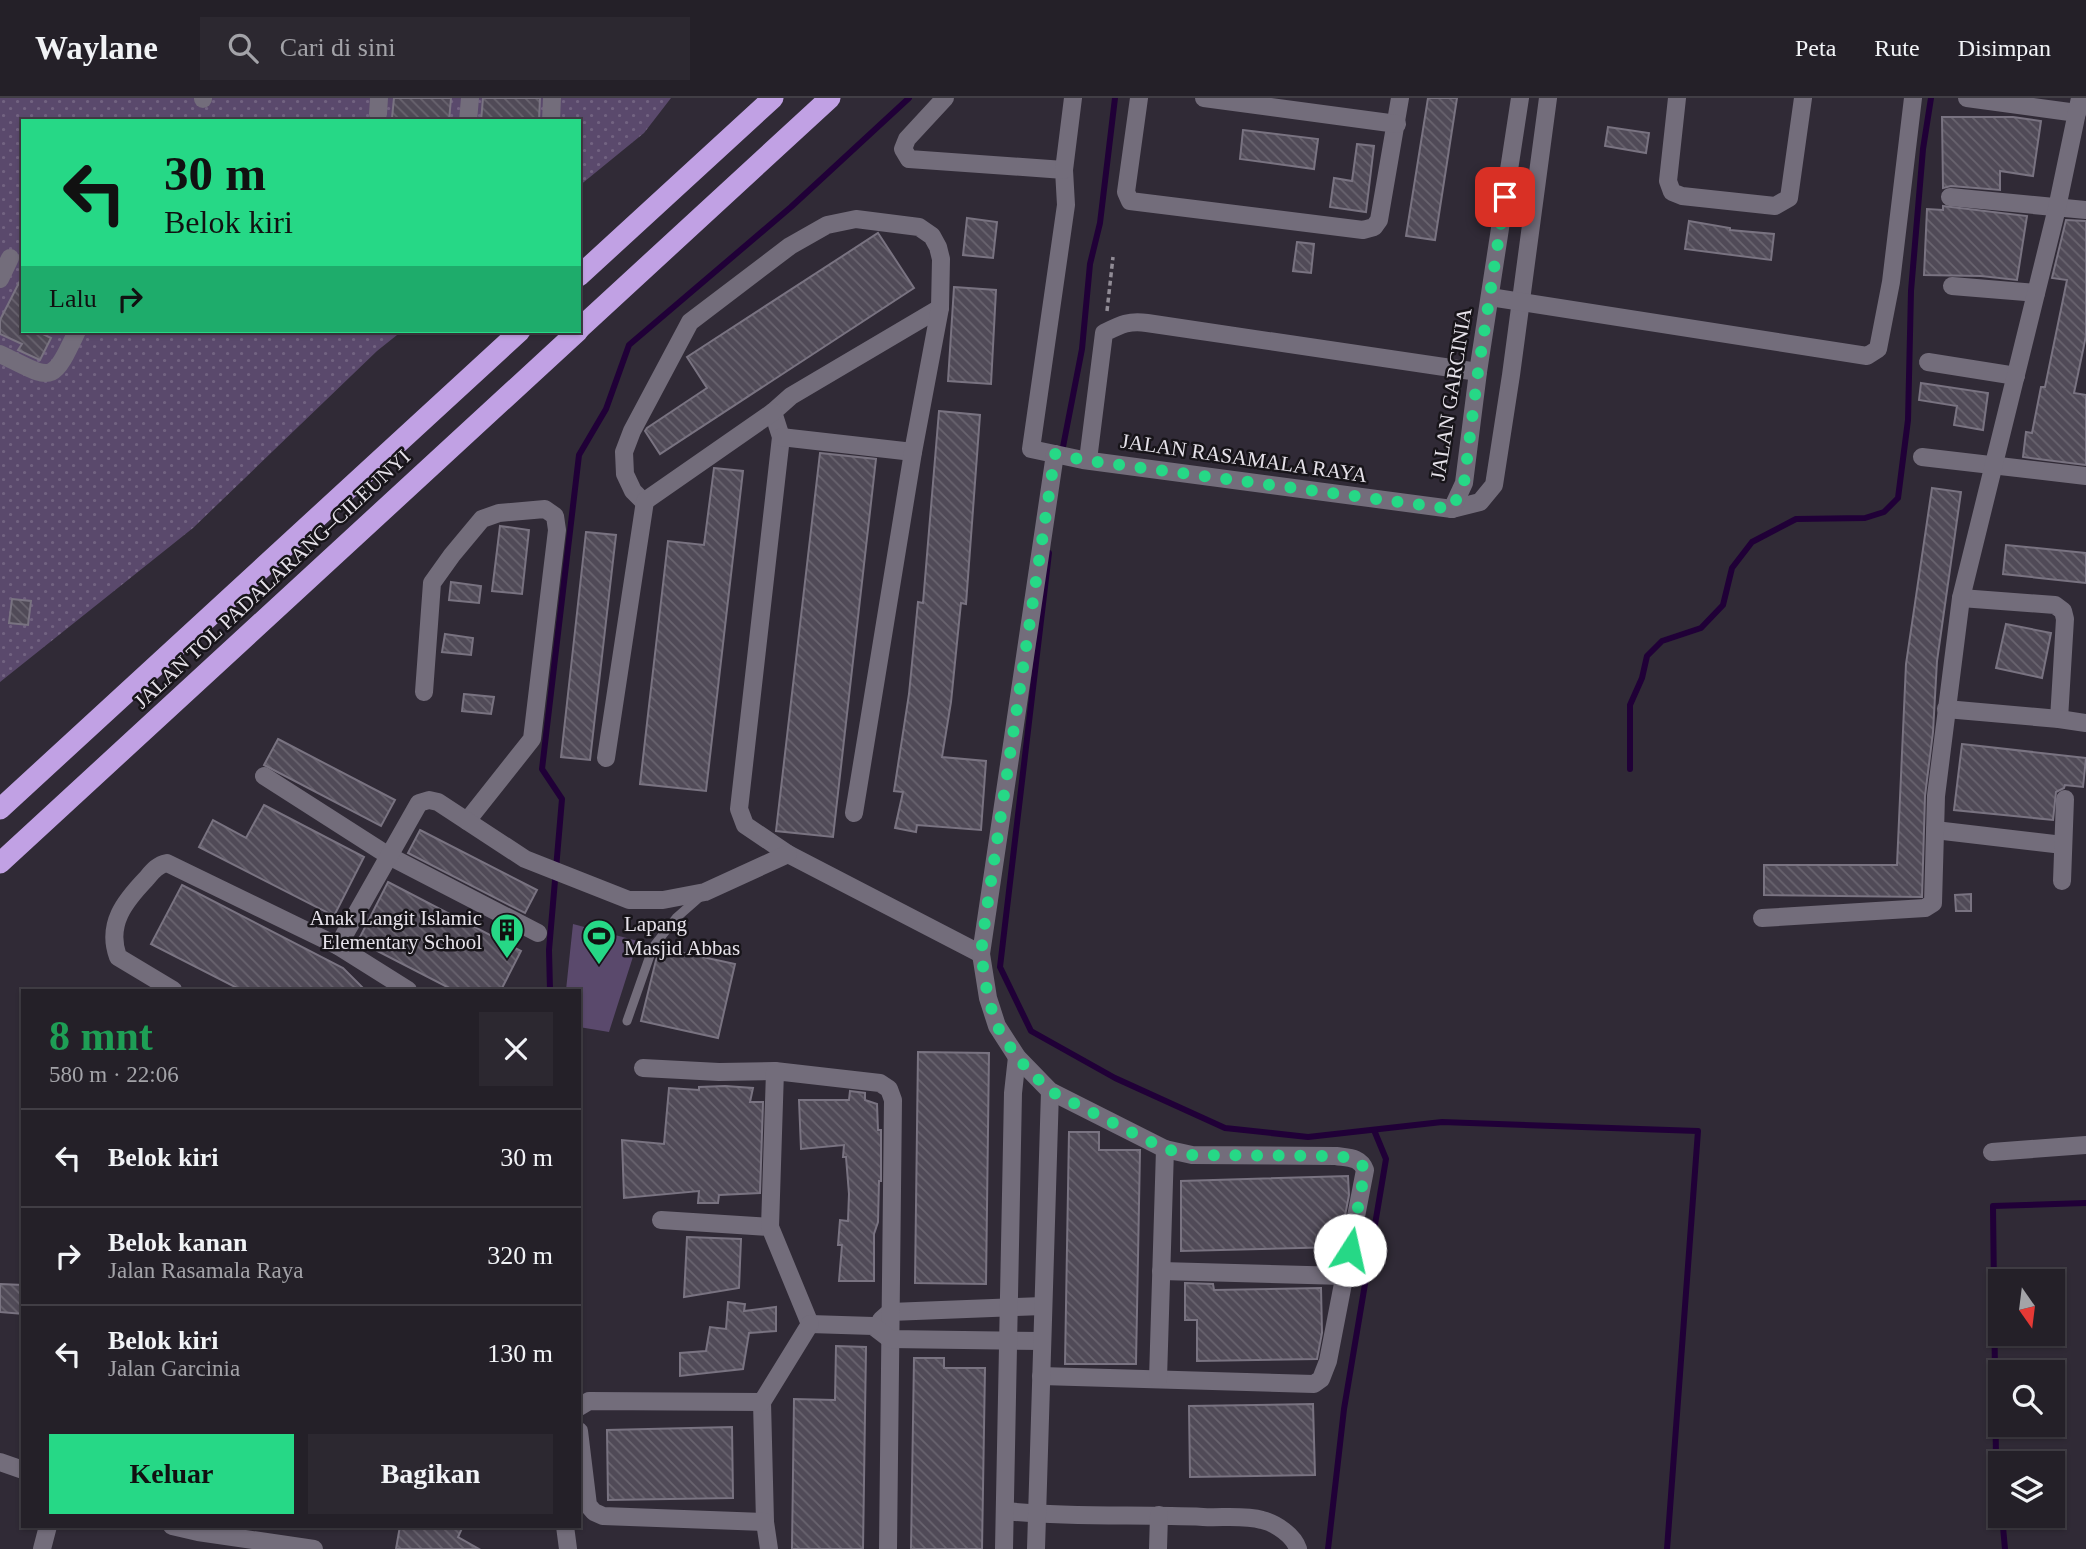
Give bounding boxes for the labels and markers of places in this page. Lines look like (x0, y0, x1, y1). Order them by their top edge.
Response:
pin (1475, 167, 1535, 227)
place label: Anak Langit Islamic Elementary School (309, 906, 482, 954)
building icon: Anak Langit Islamic Elementary School (488, 911, 526, 960)
place label: Lapang Masjid Abbas (624, 912, 740, 960)
sports icon: Lapang Masjid Abbas (580, 917, 618, 966)

